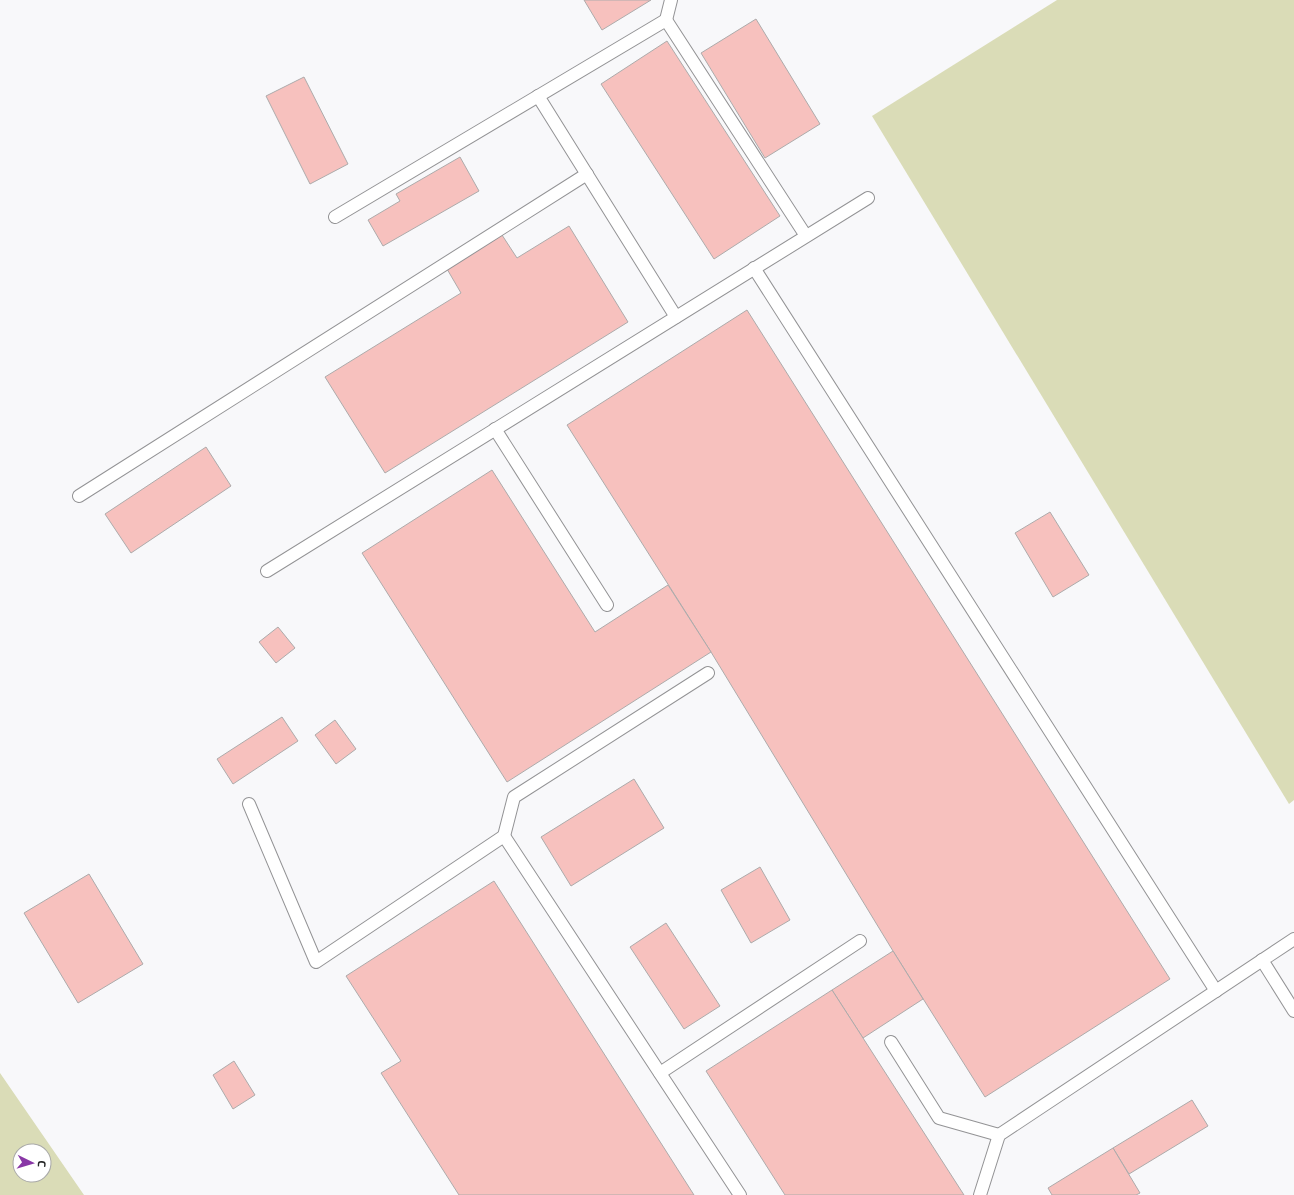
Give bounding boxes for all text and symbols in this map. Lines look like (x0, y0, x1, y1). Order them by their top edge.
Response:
north arrow (12, 1143, 52, 1183)
text: С (36, 1160, 49, 1168)

